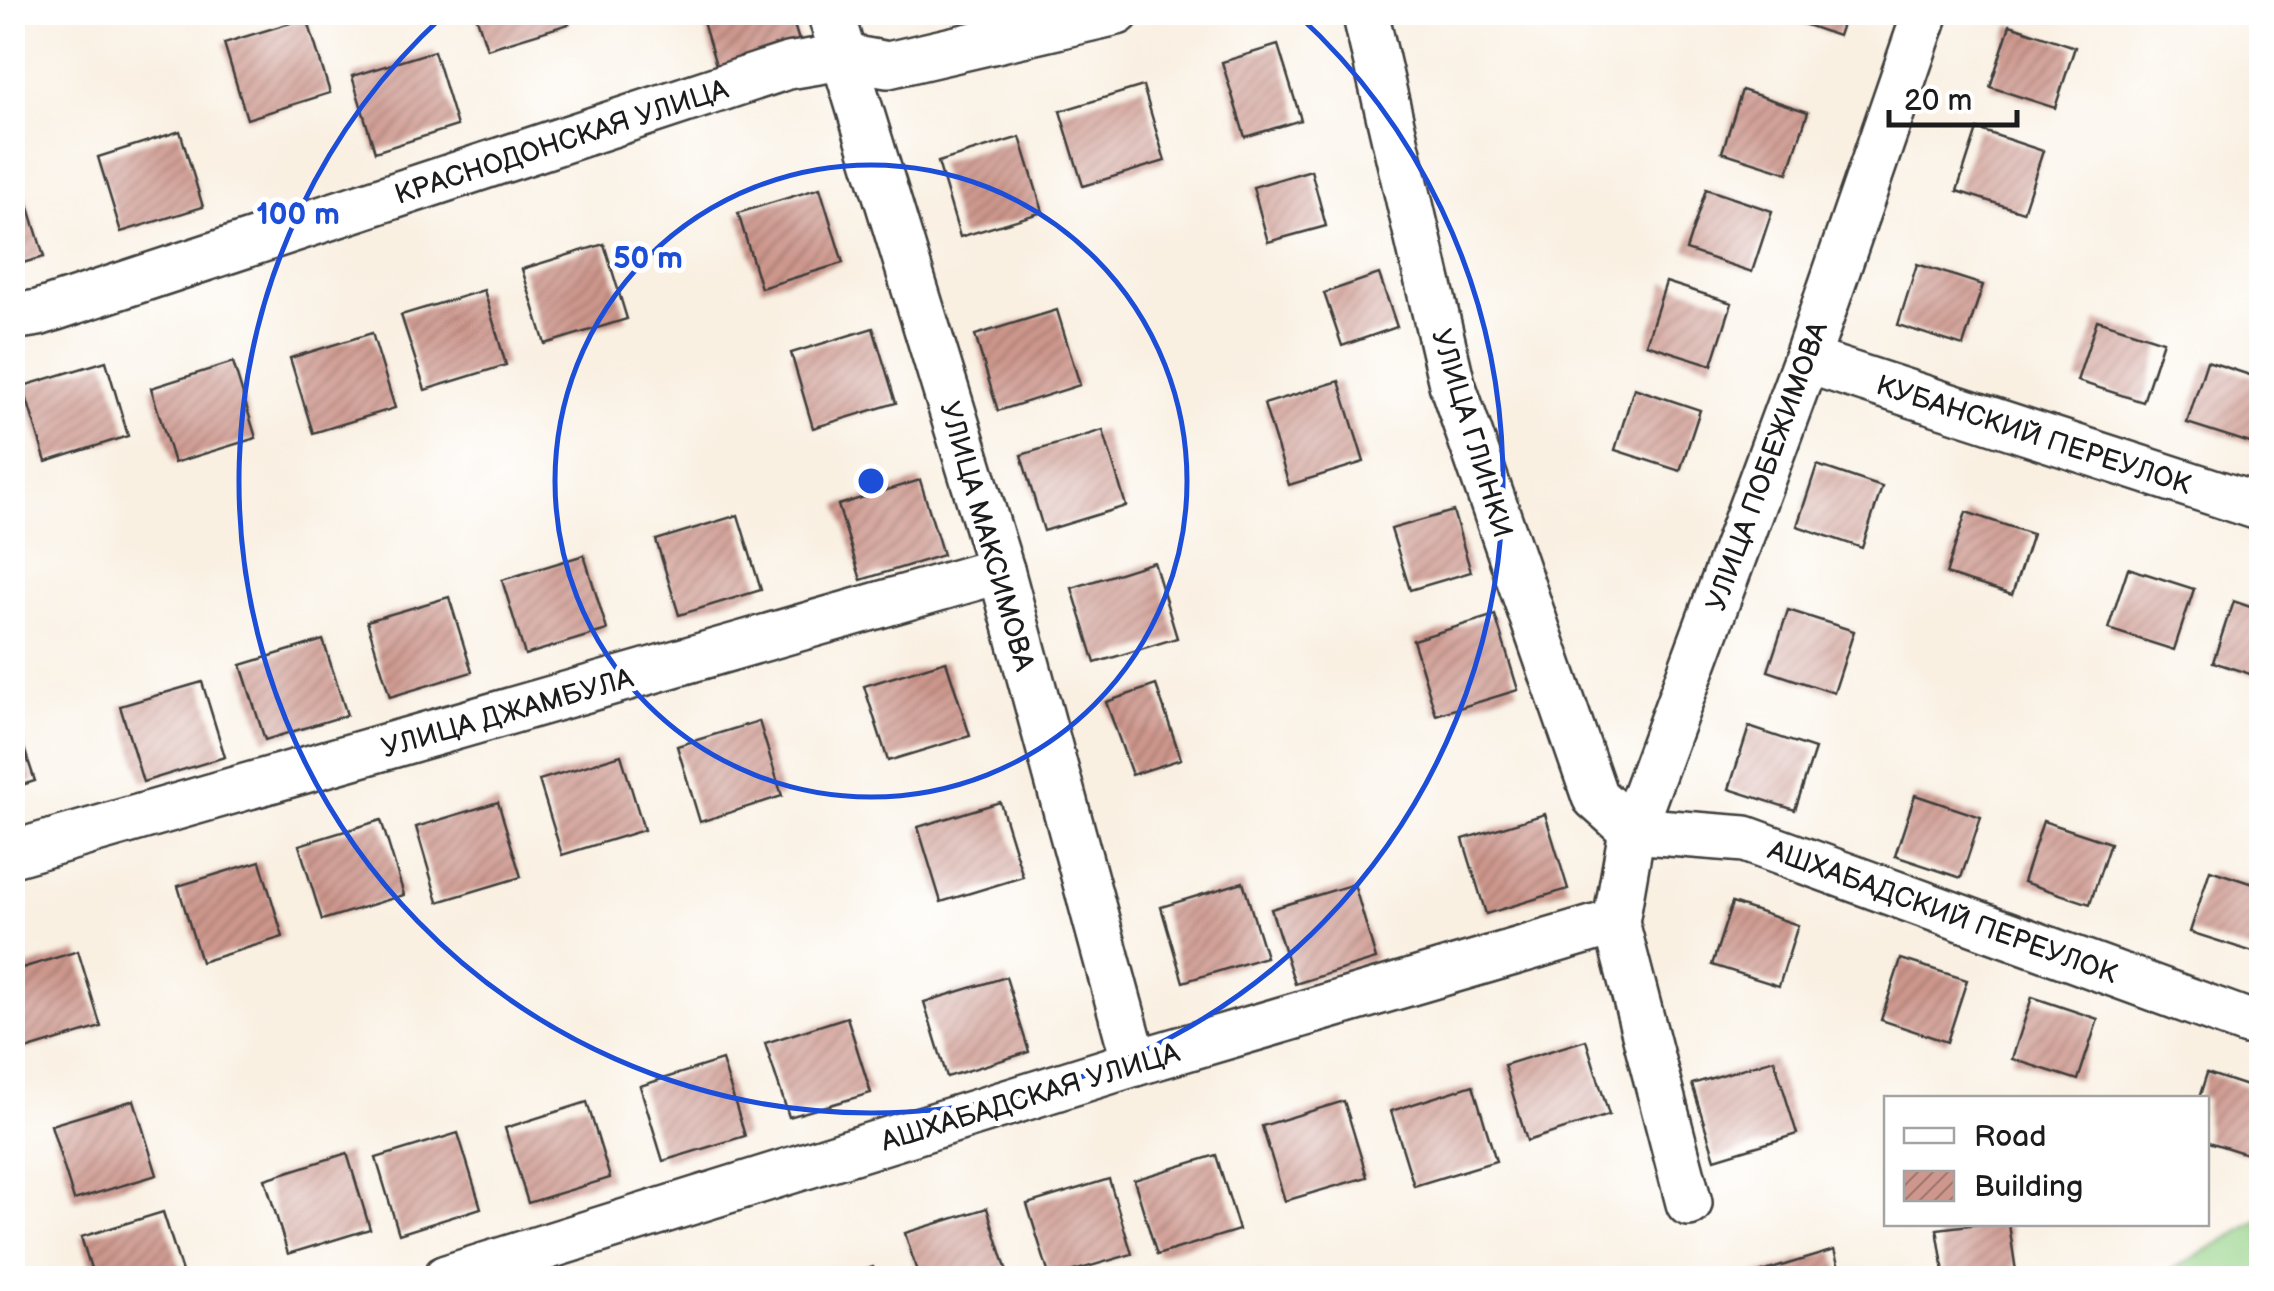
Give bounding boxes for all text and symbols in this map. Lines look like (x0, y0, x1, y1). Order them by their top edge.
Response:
scale bar (1889, 65, 2016, 127)
street label: КРАСНОДОНСКАЯ УЛИЦА (391, 73, 733, 212)
text: 20 m (1904, 83, 1972, 119)
text: 100 m (256, 197, 340, 233)
text: 50 m (613, 241, 683, 277)
street label: УЛИЦА ПОБЕЖИМОВА (1700, 317, 1835, 615)
street label: УЛИЦА ГЛИНКИ (1424, 325, 1519, 542)
street label: КУБАНСКИЙ ПЕРЕУЛОК (1872, 369, 2196, 502)
street label: УЛИЦА МАКСИМОВА (932, 398, 1041, 676)
centre of rings (853, 463, 889, 499)
street label: УЛИЦА ДЖАМБУЛА (378, 661, 638, 765)
street label: АШХАБАДСКИЙ ПЕРЕУЛОК (1762, 833, 2122, 991)
street label: АШХАБАДСКАЯ УЛИЦА (876, 1036, 1185, 1159)
legend (1884, 1096, 2209, 1226)
text: Road (1974, 1119, 2047, 1155)
text: Building (1974, 1169, 2083, 1205)

